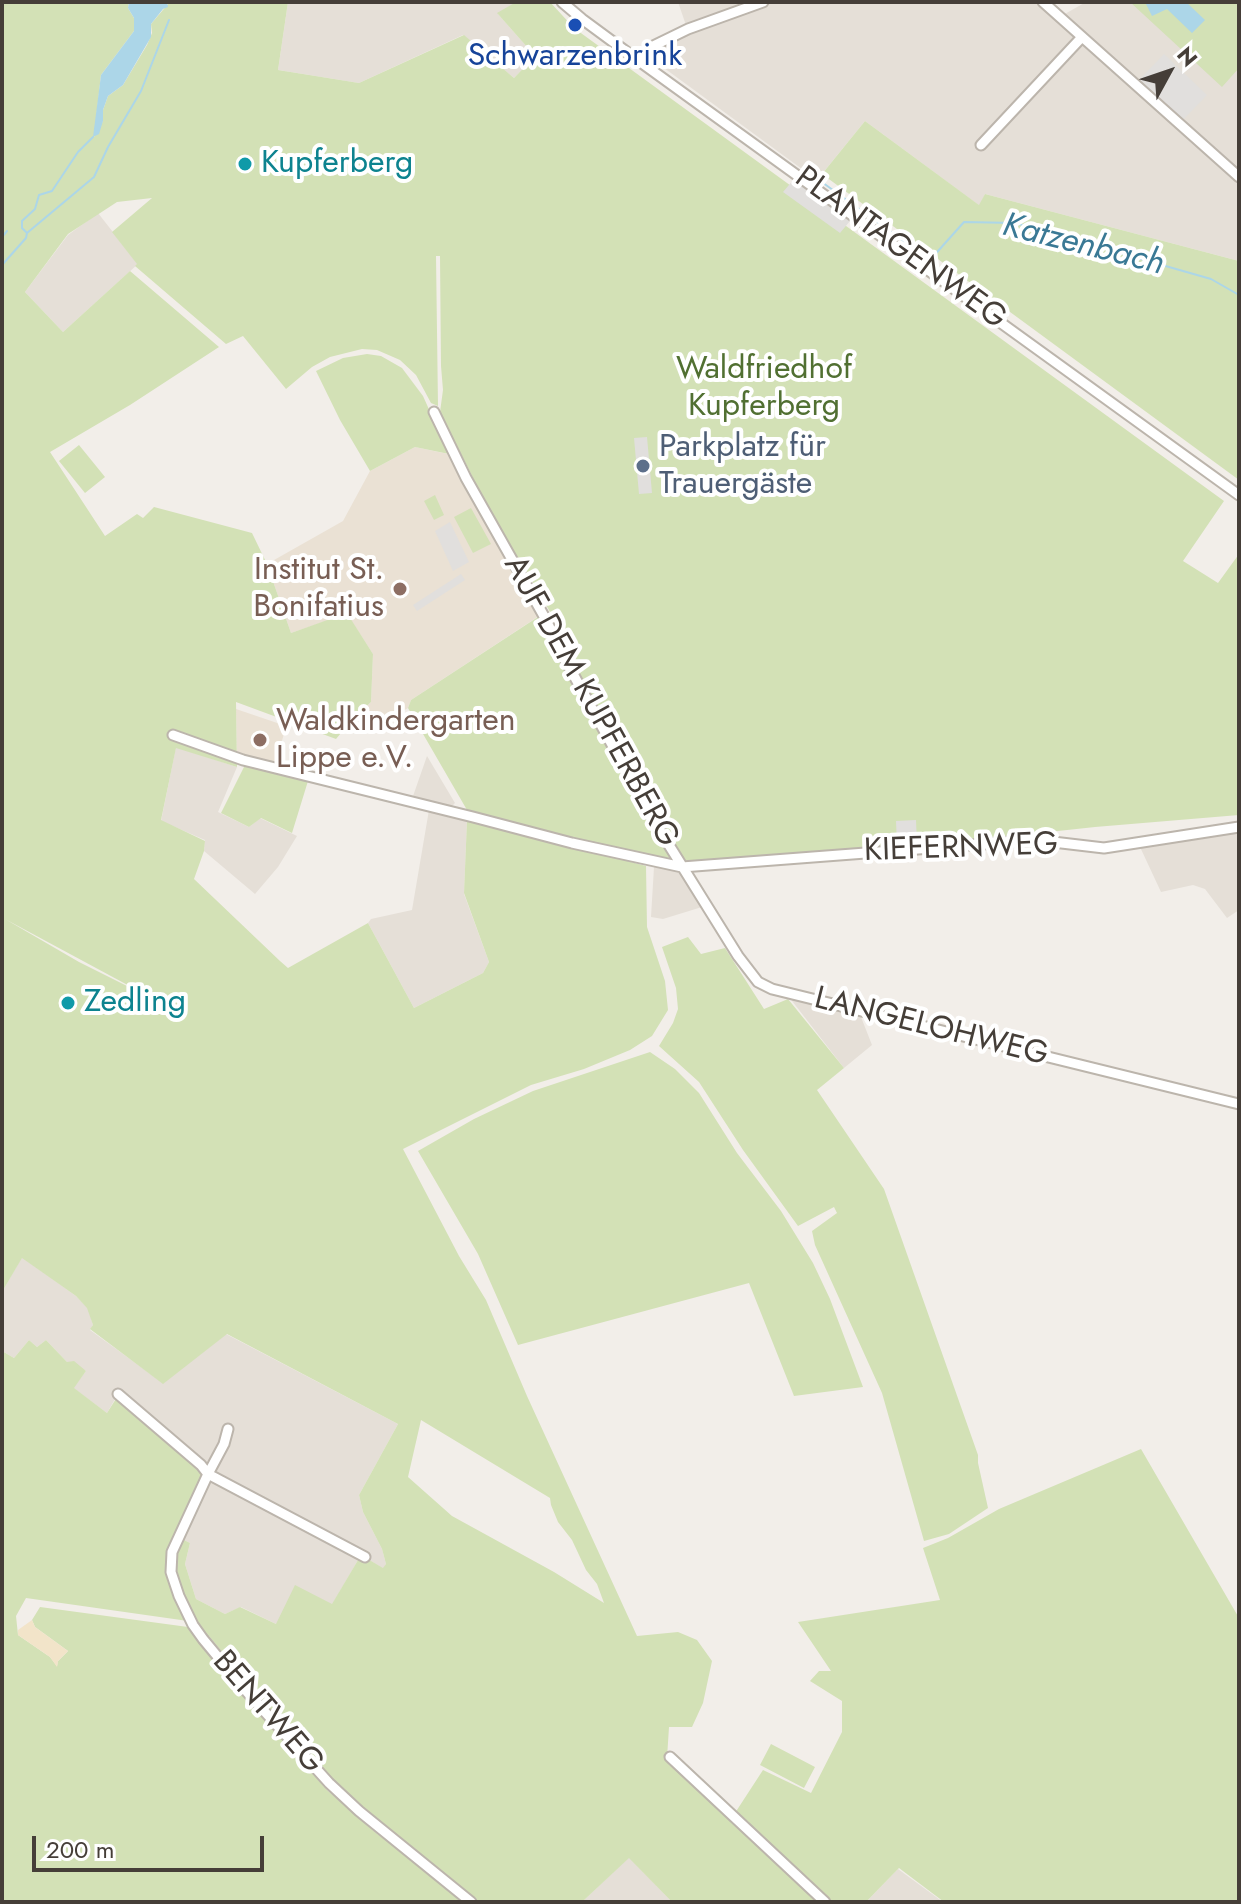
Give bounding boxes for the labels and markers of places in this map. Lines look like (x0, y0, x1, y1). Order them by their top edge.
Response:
marker: Schwarzenbrink (566, 16, 584, 34)
place label: Schwarzenbrink (468, 38, 682, 76)
place label: Kupferberg (261, 145, 413, 183)
marker: Kupferberg (236, 155, 254, 173)
place label: Parkplatz für Trauergäste (659, 429, 826, 504)
marker: Parkplatz für Trauergäste (634, 457, 652, 475)
place label: Institut St. Bonifatius (253, 552, 384, 627)
marker: Institut St. Bonifatius (391, 580, 409, 598)
place label: Waldkindergarten Lippe e.V. (276, 703, 515, 778)
marker: Waldkindergarten Lippe e.V. (251, 731, 269, 749)
place label: Zedling (84, 984, 186, 1022)
marker: Zedling (59, 994, 77, 1012)

